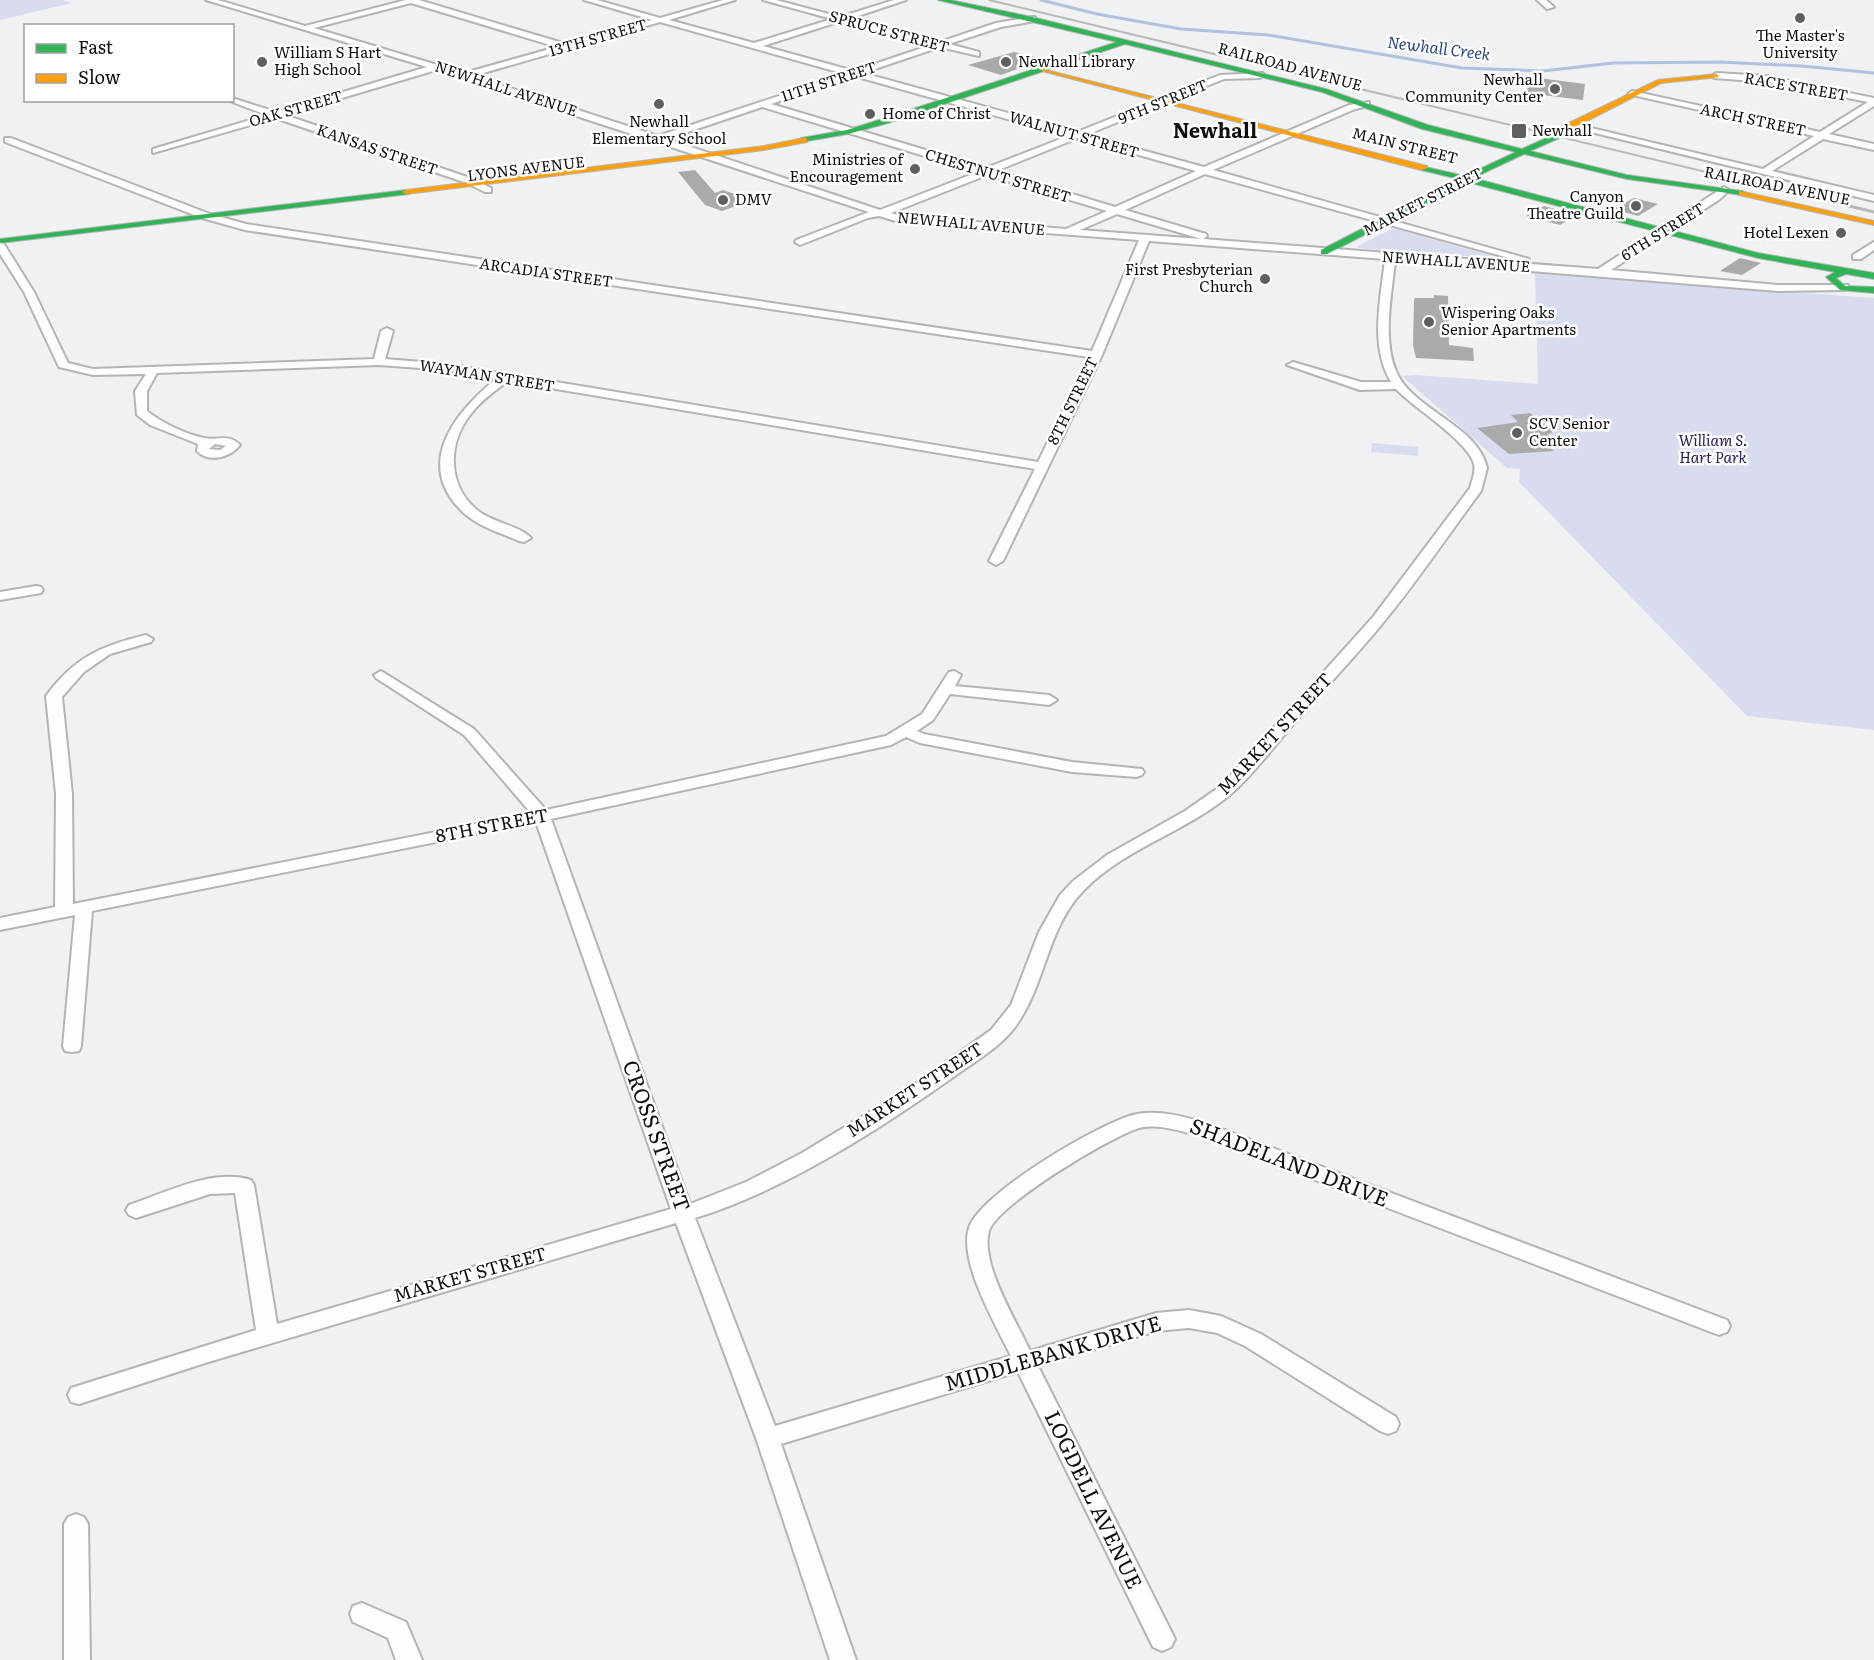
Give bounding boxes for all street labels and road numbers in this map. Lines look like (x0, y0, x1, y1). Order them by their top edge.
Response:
street label: SPRUCE STREET (827, 3, 952, 58)
street label: 13TH STREET (546, 12, 649, 62)
street label: RAILROAD AVENUE (1216, 35, 1365, 96)
street label: NEWHALL AVENUE (432, 54, 581, 121)
street label: 11TH STREET (778, 54, 879, 107)
street label: RACE STREET (1743, 65, 1850, 106)
street label: 9TH STREET (1114, 72, 1211, 129)
street label: OAK STREET (246, 83, 345, 132)
street label: ARCH STREET (1698, 96, 1808, 141)
street label: WALNUT STREET (1007, 104, 1142, 163)
street label: KANSAS STREET (314, 117, 441, 180)
street label: MAIN STREET (1350, 120, 1461, 169)
street label: CHESTNUT STREET (923, 141, 1074, 208)
street label: LYONS AVENUE (466, 149, 586, 186)
street label: RAILROAD AVENUE (1702, 159, 1852, 210)
street label: MARKET STREET (1358, 161, 1486, 241)
street label: 6TH STREET (1616, 196, 1709, 266)
street label: NEWHALL AVENUE (896, 205, 1046, 240)
street label: NEWHALL AVENUE (1381, 244, 1531, 277)
street label: ARCADIA STREET (478, 251, 614, 292)
street label: WAYMAN STREET (418, 352, 557, 397)
street label: 8TH STREET (1040, 352, 1103, 448)
street label: MARKET STREET (1210, 666, 1338, 800)
street label: 8TH STREET (433, 800, 550, 849)
street label: MARKET STREET (841, 1034, 988, 1143)
street label: CROSS STREET (617, 1055, 700, 1215)
street label: SHADELAND DRIVE (1186, 1108, 1394, 1213)
street label: MARKET STREET (390, 1239, 549, 1308)
street label: MIDDLEBANK DRIVE (940, 1306, 1164, 1397)
street label: LOGDELL AVENUE (1039, 1404, 1152, 1593)

